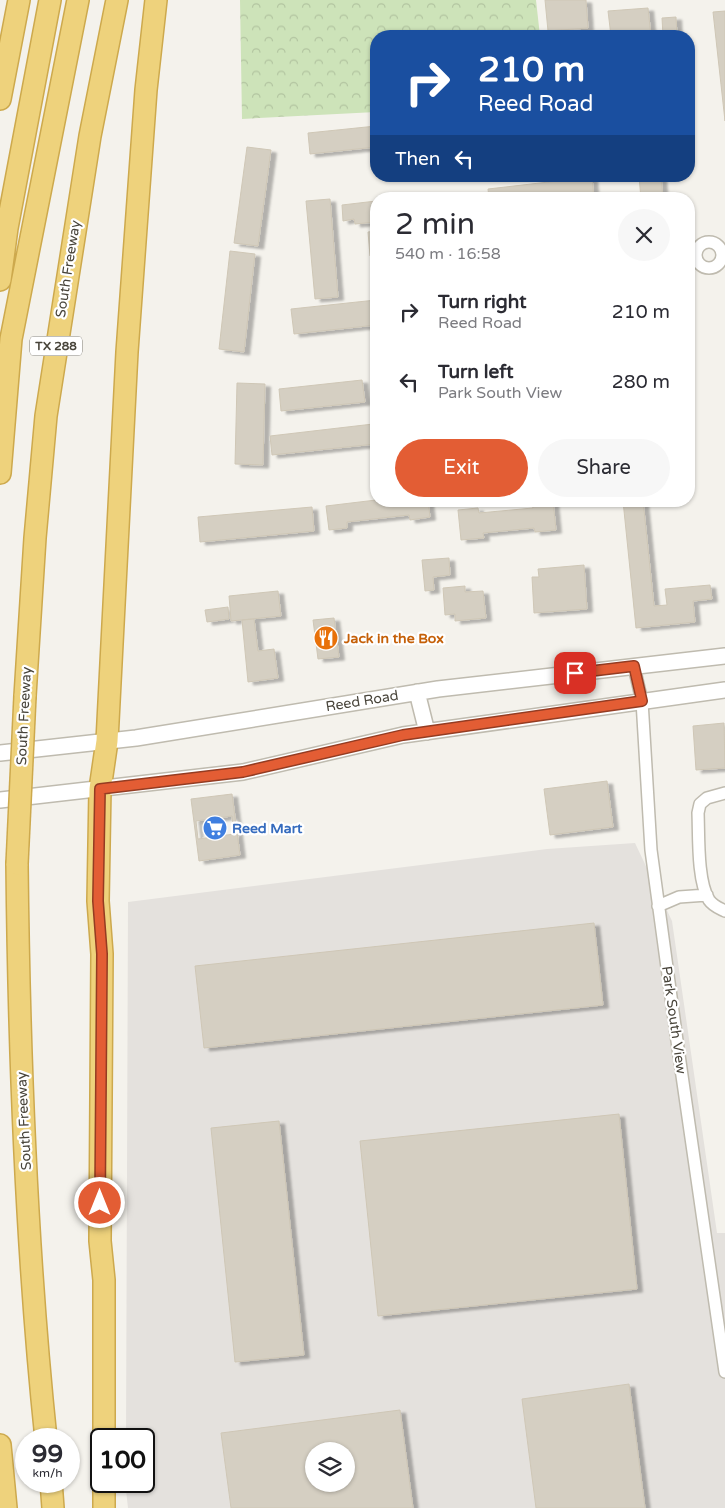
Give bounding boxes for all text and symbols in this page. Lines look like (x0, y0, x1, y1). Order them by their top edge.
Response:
text: 210 m (478, 49, 585, 91)
icon: right (395, 50, 460, 115)
text: Reed Road (478, 91, 593, 117)
icon: left (450, 145, 478, 173)
text: Then (395, 148, 440, 170)
text: 2 min (395, 206, 475, 243)
button: close (618, 209, 670, 261)
street label: South Freeway (52, 219, 84, 319)
text: 540 m · 16:58 (395, 244, 501, 264)
text: Turn right (438, 291, 526, 313)
icon: right (395, 298, 423, 326)
text: 210 m (612, 301, 670, 323)
text: Reed Road (438, 313, 522, 333)
road number: TX 288 (30, 336, 82, 356)
text: Turn left (438, 361, 514, 383)
icon: left (395, 368, 423, 396)
text: 280 m (612, 371, 670, 393)
text: Park South View (438, 383, 562, 403)
button: Exit (395, 439, 528, 497)
button: Share (538, 439, 670, 497)
restaurant icon: Jack in the Box (313, 625, 339, 651)
place label: Jack in the Box (343, 630, 444, 647)
pin (554, 652, 596, 694)
icon: arrive (561, 659, 589, 687)
street label: South Freeway (13, 666, 35, 766)
street label: Reed Road (324, 687, 400, 715)
supermarket icon: Reed Mart (202, 815, 228, 841)
place label: Reed Mart (232, 820, 303, 837)
street label: Park South View (658, 965, 690, 1075)
street label: South Freeway (13, 1071, 35, 1171)
position arrow (73, 1176, 125, 1228)
speed limit sign: 100 (90, 1428, 155, 1493)
text: 99 (32, 1439, 63, 1469)
map controls (305, 1442, 355, 1492)
button: layers (305, 1442, 355, 1492)
text: km/h (32, 1466, 63, 1480)

